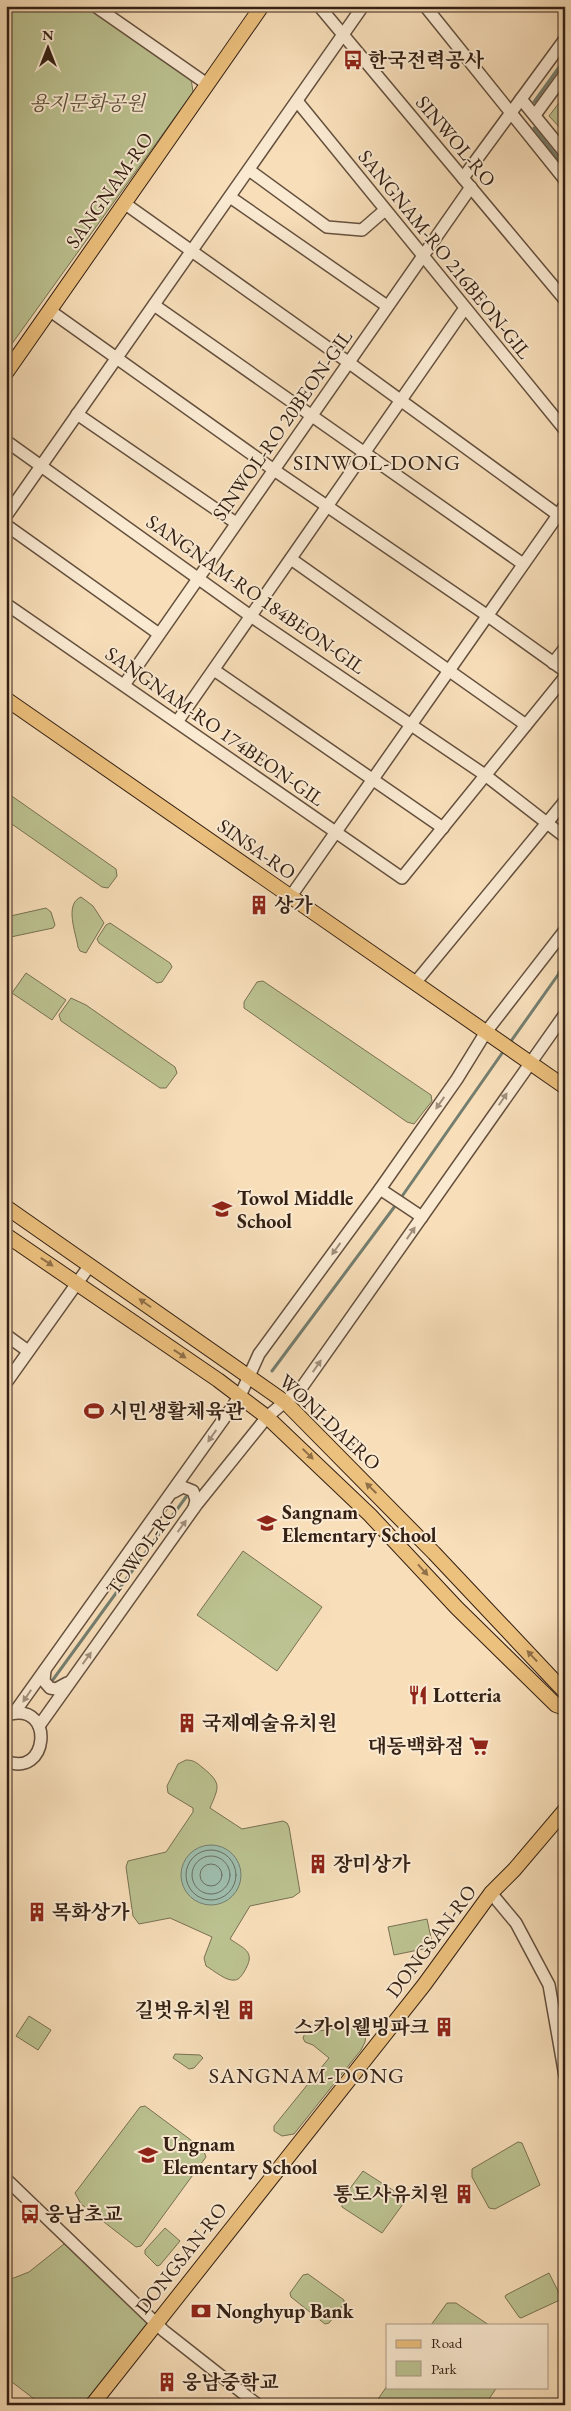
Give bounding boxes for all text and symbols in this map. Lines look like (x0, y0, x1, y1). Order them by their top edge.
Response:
north arrow (22, 22, 72, 72)
text: N (42, 26, 54, 44)
place label: 한국전력공사 (368, 47, 485, 73)
bus stop icon: 한국전력공사 (342, 49, 364, 71)
park label: 용지문화공원 (29, 90, 147, 116)
street label: SINWOL-RO (410, 90, 502, 192)
street label: SANGNAM-RO (59, 127, 159, 253)
street label: SANGNAM-RO 216BEON-GIL (353, 144, 538, 364)
street label: SINWOL-RO 20BEON-GIL (206, 324, 358, 526)
district label: SINWOL-DONG (293, 448, 461, 477)
street label: SANGNAM-RO 184BEON-GIL (141, 508, 371, 680)
street label: SANGNAM-RO 174BEON-GIL (100, 640, 330, 812)
street label: SINSA-RO (213, 813, 301, 885)
place label: 상가 (274, 892, 313, 918)
building icon: 상가 (248, 894, 270, 916)
one-way arrow (498, 1093, 508, 1106)
one-way arrow (435, 1096, 445, 1109)
place label: Towol Middle School (237, 1185, 353, 1234)
school or university icon: Towol Middle School (211, 1198, 233, 1220)
one-way arrow (406, 1226, 416, 1240)
one-way arrow (331, 1242, 341, 1256)
one-way arrow (40, 1257, 54, 1266)
one-way arrow (138, 1298, 152, 1308)
one-way arrow (174, 1350, 187, 1359)
one-way arrow (312, 1359, 322, 1373)
street label: WONI-DAERO (274, 1368, 386, 1476)
place label: 시민생활체육관 (109, 1398, 245, 1424)
sports icon: 시민생활체육관 (83, 1400, 105, 1422)
one-way arrow (207, 1429, 217, 1442)
one-way arrow (302, 1448, 314, 1460)
one-way arrow (366, 1482, 378, 1494)
street label: TOWOL-RO (100, 1498, 184, 1600)
place label: Sangnam Elementary School (282, 1499, 437, 1548)
school or university icon: Sangnam Elementary School (256, 1512, 278, 1534)
one-way arrow (176, 1520, 187, 1533)
one-way arrow (417, 1563, 429, 1575)
one-way arrow (82, 1651, 92, 1665)
one-way arrow (526, 1651, 538, 1663)
place label: Lotteria (433, 1682, 501, 1708)
restaurant icon: Lotteria (407, 1684, 429, 1706)
one-way arrow (22, 1690, 32, 1703)
place label: 국제예술유치원 (202, 1710, 337, 1736)
building icon: 국제예술유치원 (176, 1712, 198, 1734)
place label: 대동백화점 (367, 1733, 464, 1759)
supermarket icon: 대동백화점 (468, 1735, 490, 1757)
place label: 장미상가 (333, 1851, 411, 1877)
building icon: 장미상가 (307, 1853, 329, 1875)
street label: DONGSAN-RO (380, 1879, 482, 2003)
place label: 목화상가 (52, 1899, 130, 1925)
building icon: 목화상가 (26, 1901, 48, 1923)
place label: 길벗유치원 (134, 1997, 231, 2023)
building icon: 길벗유치원 (235, 1999, 257, 2021)
place label: 스카이웰빙파크 (294, 2014, 429, 2040)
building icon: 스카이웰빙파크 (433, 2016, 455, 2038)
district label: SANGNAM-DONG (209, 2061, 405, 2090)
place label: Ungnam Elementary School (163, 2131, 318, 2180)
school or university icon: Ungnam Elementary School (137, 2144, 159, 2166)
place label: 통도사유치원 (333, 2181, 449, 2207)
building icon: 통도사유치원 (453, 2183, 475, 2205)
street label: DONGSAN-RO (129, 2197, 233, 2319)
place label: 웅남초교 (45, 2201, 123, 2227)
bus stop icon: 웅남초교 (19, 2203, 41, 2225)
place label: Nonghyup Bank (216, 2298, 355, 2324)
bank icon: Nonghyup Bank (190, 2300, 212, 2322)
legend (386, 2324, 548, 2388)
text: Road (431, 2333, 463, 2352)
text: Park (431, 2359, 458, 2378)
place label: 웅남중학교 (182, 2369, 279, 2395)
building icon: 웅남중학교 (156, 2371, 178, 2393)

